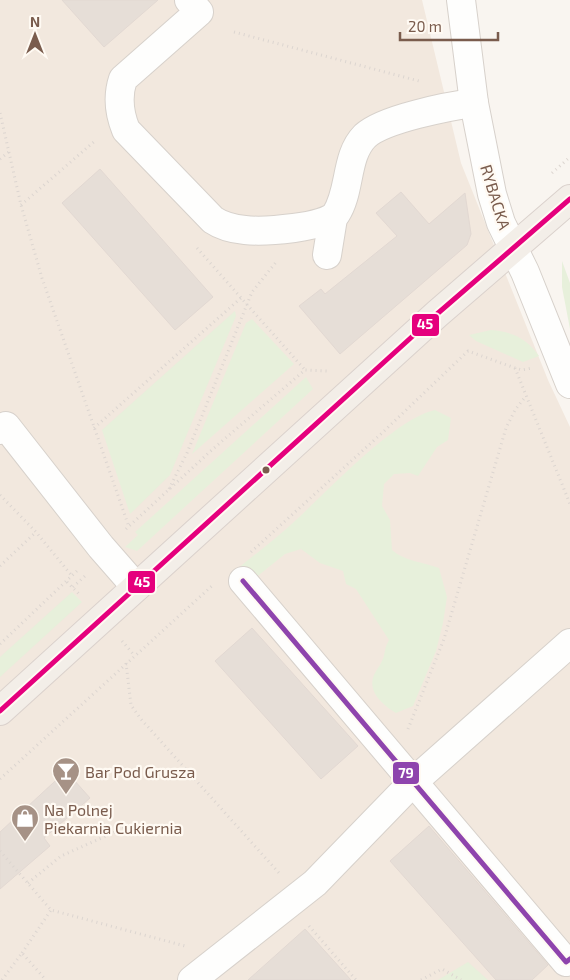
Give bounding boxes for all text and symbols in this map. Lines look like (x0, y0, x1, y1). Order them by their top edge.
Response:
north arrow (10, 10, 60, 60)
scale bar (400, 10, 498, 42)
text: N (30, 13, 40, 30)
text: 20 m (408, 17, 442, 35)
street label: RYBACKA (477, 162, 515, 232)
line badge: 45 (411, 313, 440, 337)
text: 45 (417, 315, 434, 332)
unlabelled marker (261, 465, 271, 475)
line badge: 45 (127, 570, 156, 594)
text: 45 (134, 573, 151, 590)
bar icon: Bar Pod Grusza (51, 756, 81, 795)
line badge: 79 (392, 761, 420, 785)
place label: Bar Pod Grusza (85, 762, 195, 781)
text: 79 (398, 764, 414, 781)
place label: Na Polnej Piekarnia Cukiernia (44, 800, 182, 837)
shop icon: Na Polnej Piekarnia Cukiernia (10, 803, 40, 842)

